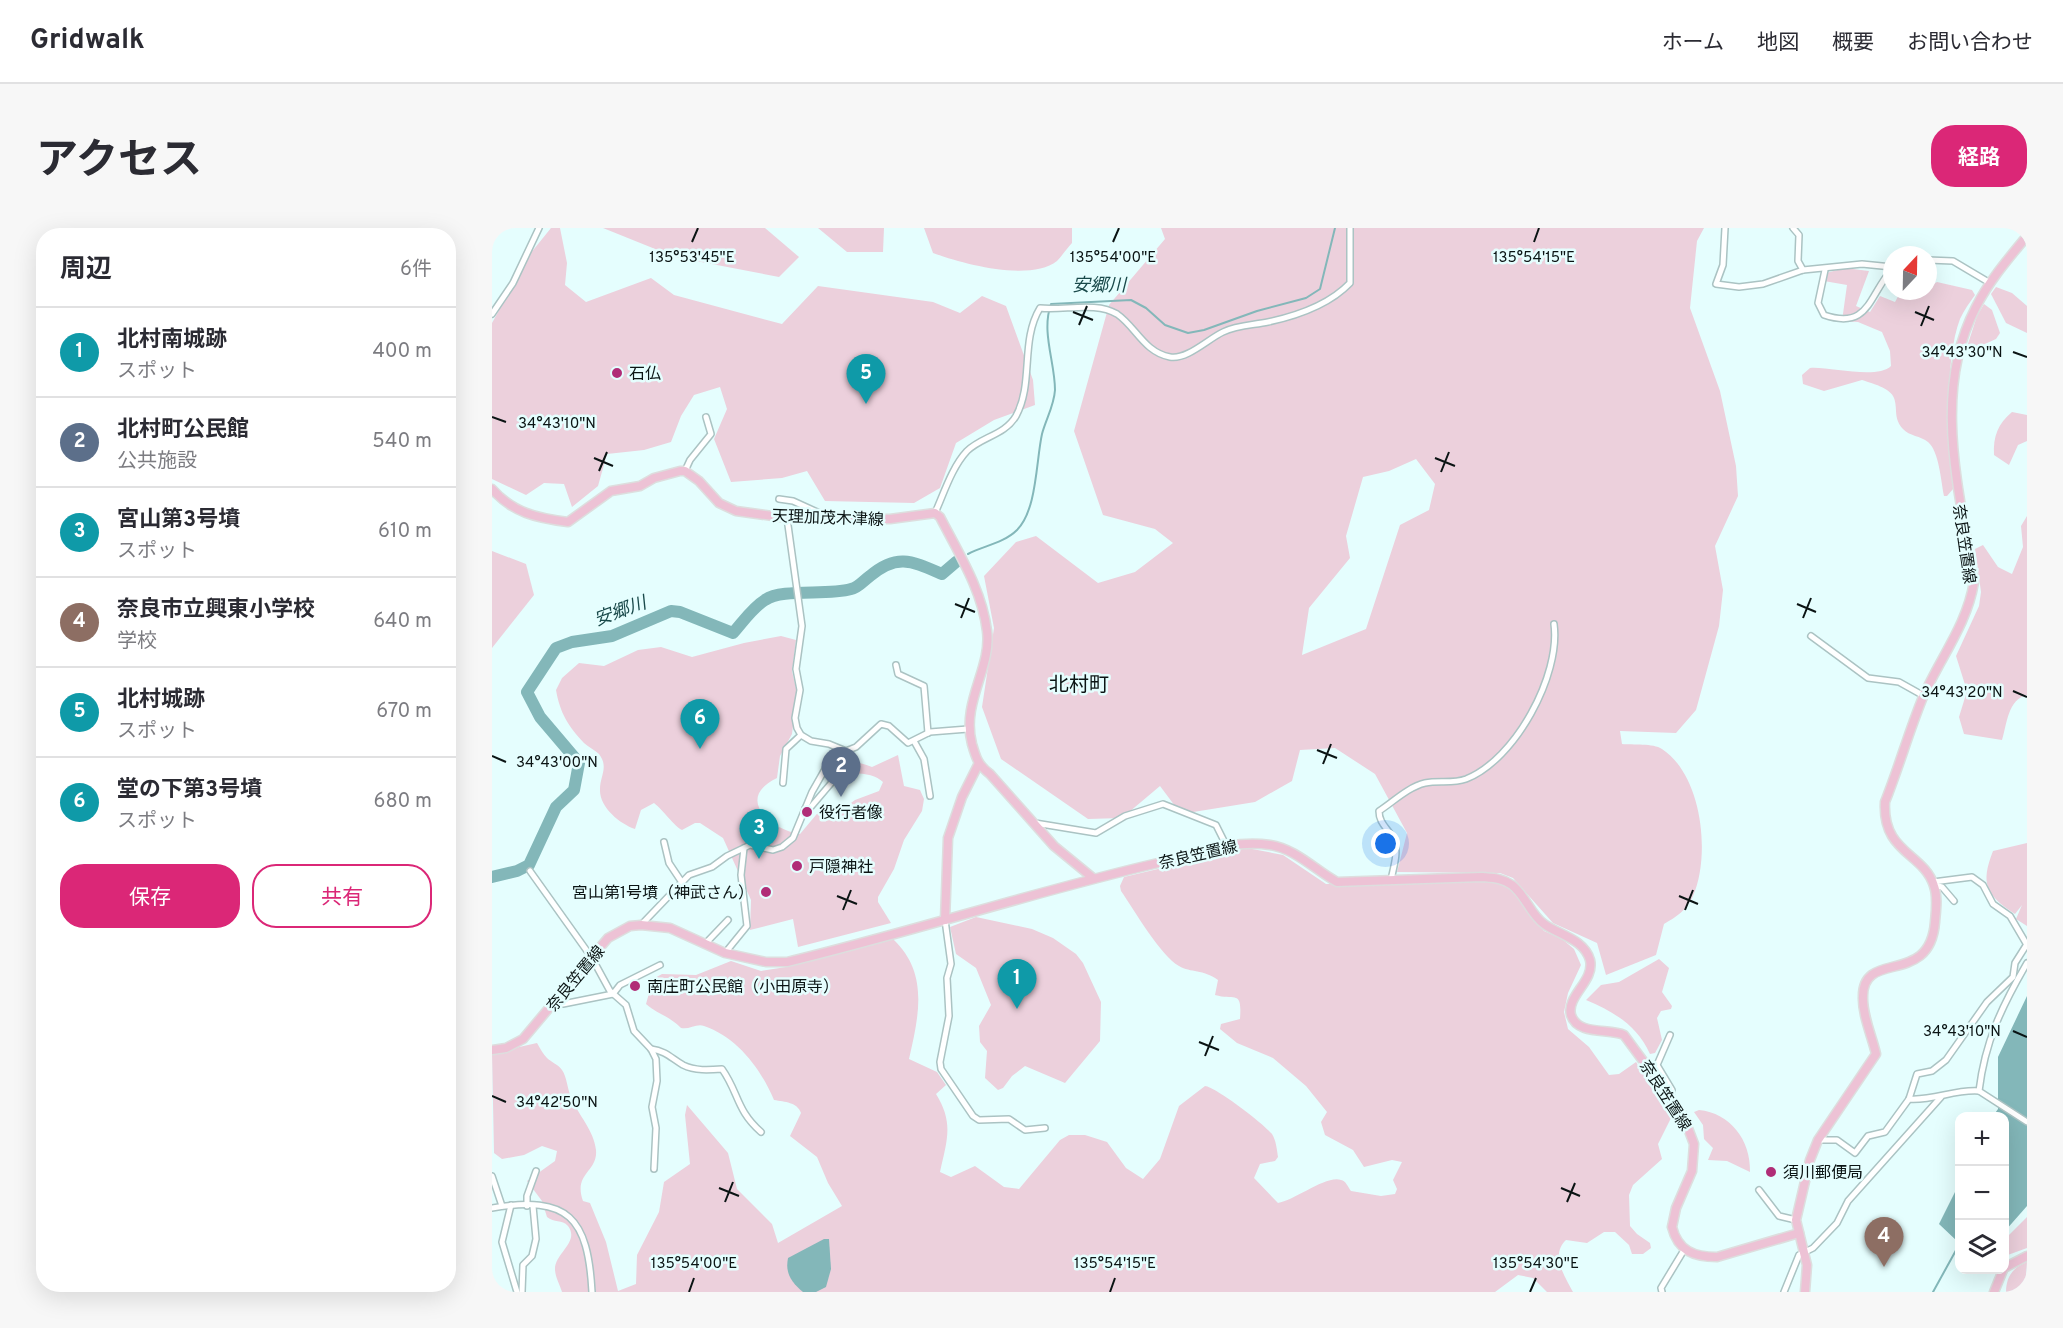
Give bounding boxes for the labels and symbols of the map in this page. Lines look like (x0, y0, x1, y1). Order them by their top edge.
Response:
north arrow (1883, 246, 1937, 300)
text: 135°53'45"E (649, 249, 735, 268)
text: 135°54'00"E (1070, 249, 1156, 268)
text: 135°54'15"E (1493, 249, 1575, 268)
water label: 安郷川 (1072, 275, 1128, 298)
text: 34°43'30"N (1921, 344, 2003, 363)
pin: 5 (846, 354, 886, 404)
place label: 石仏 (629, 365, 661, 385)
marker: 石仏 (610, 366, 624, 380)
text: 34°43'10"N (518, 415, 596, 434)
street label: 奈良笠置線 (1948, 503, 1978, 585)
street label: 天理加茂木津線 (772, 507, 884, 531)
water label: 安郷川 (591, 592, 652, 632)
district label: 北村町 (1049, 673, 1109, 699)
text: 34°43'20"N (1921, 684, 2003, 703)
pin: 6 (680, 700, 720, 749)
pin: 2 (822, 748, 860, 797)
text: 34°43'00"N (516, 754, 598, 773)
place label: 役行者像 (819, 804, 883, 824)
marker: 役行者像 (800, 805, 814, 819)
pin: 3 (740, 810, 778, 859)
your location (1371, 829, 1400, 858)
street label: 奈良笠置線 (1157, 837, 1240, 875)
place label: 戸隠神社 (809, 858, 873, 878)
marker: 戸隠神社 (790, 859, 804, 873)
place label: 宮山第1号墳（神武さん） (572, 884, 754, 904)
marker: 宮山第1号墳（神武さん） (759, 885, 773, 899)
street label: 奈良笠置線 (543, 942, 610, 1016)
pin: 1 (998, 960, 1036, 1009)
place label: 南庄町公民館（小田原寺） (647, 978, 839, 998)
marker: 南庄町公民館（小田原寺） (628, 979, 642, 993)
text: 34°43'10"N (1923, 1023, 2001, 1042)
street label: 奈良笠置線 (1634, 1057, 1694, 1135)
text: 34°42'50"N (516, 1094, 598, 1113)
place label: 須川郵便局 (1783, 1164, 1863, 1184)
marker: 須川郵便局 (1764, 1165, 1778, 1179)
pin: 4 (1864, 1218, 1904, 1267)
text: 135°54'00"E (651, 1255, 737, 1274)
text: 135°54'15"E (1074, 1255, 1156, 1274)
text: 135°54'30"E (1493, 1255, 1579, 1274)

